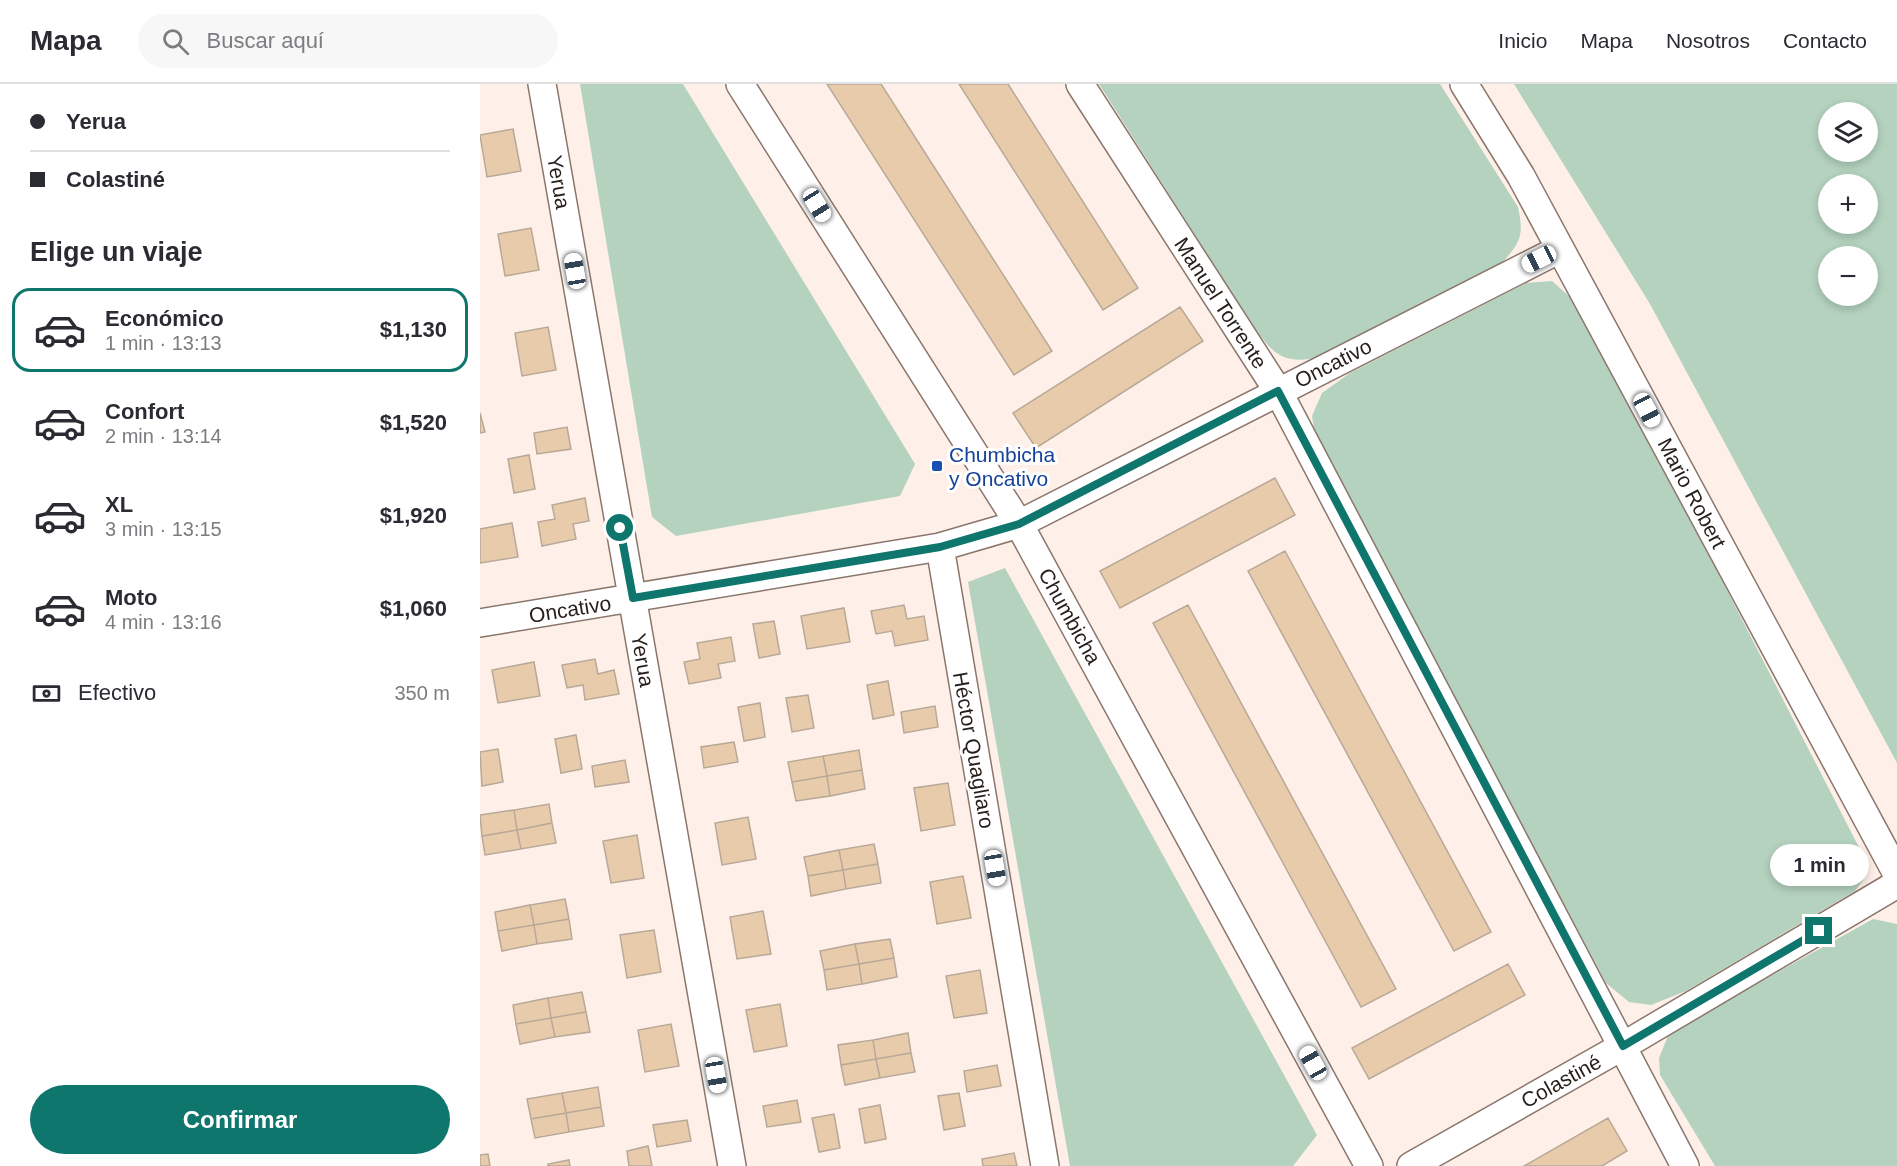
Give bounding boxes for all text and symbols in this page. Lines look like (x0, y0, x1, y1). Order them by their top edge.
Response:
search box (138, 14, 558, 68)
text: Mapa (30, 25, 102, 56)
icon: search (159, 25, 192, 58)
text: Buscar aquí (207, 28, 324, 53)
text: Inicio (1498, 29, 1547, 52)
text: Mapa (1580, 29, 1633, 52)
text: Nosotros (1666, 29, 1750, 52)
text: Contacto (1783, 29, 1867, 52)
map controls (1818, 102, 1878, 306)
button: layers (1818, 102, 1878, 162)
text: Yerua (66, 109, 126, 134)
street label: Yerua (543, 153, 575, 211)
text: Colastiné (66, 167, 165, 192)
button: + (1818, 174, 1878, 234)
car (800, 185, 834, 225)
street label: Manuel Torrente (1170, 233, 1272, 373)
text: Elige un viaje (30, 237, 203, 267)
car (1519, 243, 1559, 275)
button: − (1818, 246, 1878, 306)
car (563, 252, 587, 290)
icon: car (33, 303, 87, 357)
text: Económico (105, 306, 224, 331)
text: $1,130 (380, 317, 447, 342)
text: 1 min · 13:13 (105, 332, 222, 354)
street label: Oncativo (1291, 334, 1375, 392)
car (1631, 390, 1663, 430)
icon: car (33, 396, 87, 450)
text: Confort (105, 399, 184, 424)
text: $1,520 (380, 410, 447, 435)
text: 2 min · 13:14 (105, 425, 222, 447)
street label: Mario Robert (1653, 434, 1731, 552)
place label: Chumbicha y Oncativo (949, 443, 1056, 490)
marker: Chumbicha y Oncativo (930, 459, 944, 473)
icon: car (33, 489, 87, 543)
text: XL (105, 492, 133, 517)
text: $1,920 (380, 503, 447, 528)
route start (606, 514, 633, 541)
text: 3 min · 13:15 (105, 518, 222, 540)
street label: Chumbicha (1034, 564, 1106, 668)
icon: car (33, 582, 87, 636)
text: Moto (105, 585, 158, 610)
street label: Oncativo (527, 591, 613, 627)
text: $1,060 (380, 596, 447, 621)
text: 4 min · 13:16 (105, 611, 222, 633)
street label: Yerua (627, 631, 659, 689)
street label: Héctor Quagliaro (949, 670, 999, 830)
icon: cash (30, 677, 63, 710)
text: Efectivo (78, 680, 156, 705)
text: 350 m (394, 682, 450, 704)
callout: 1 min (1770, 844, 1868, 886)
car (983, 849, 1007, 887)
text: 1 min (1793, 854, 1846, 876)
route end (1805, 917, 1832, 944)
car (1296, 1043, 1330, 1083)
street label: Colastiné (1517, 1050, 1605, 1112)
car (704, 1056, 728, 1094)
button: Confirmar (30, 1085, 450, 1154)

